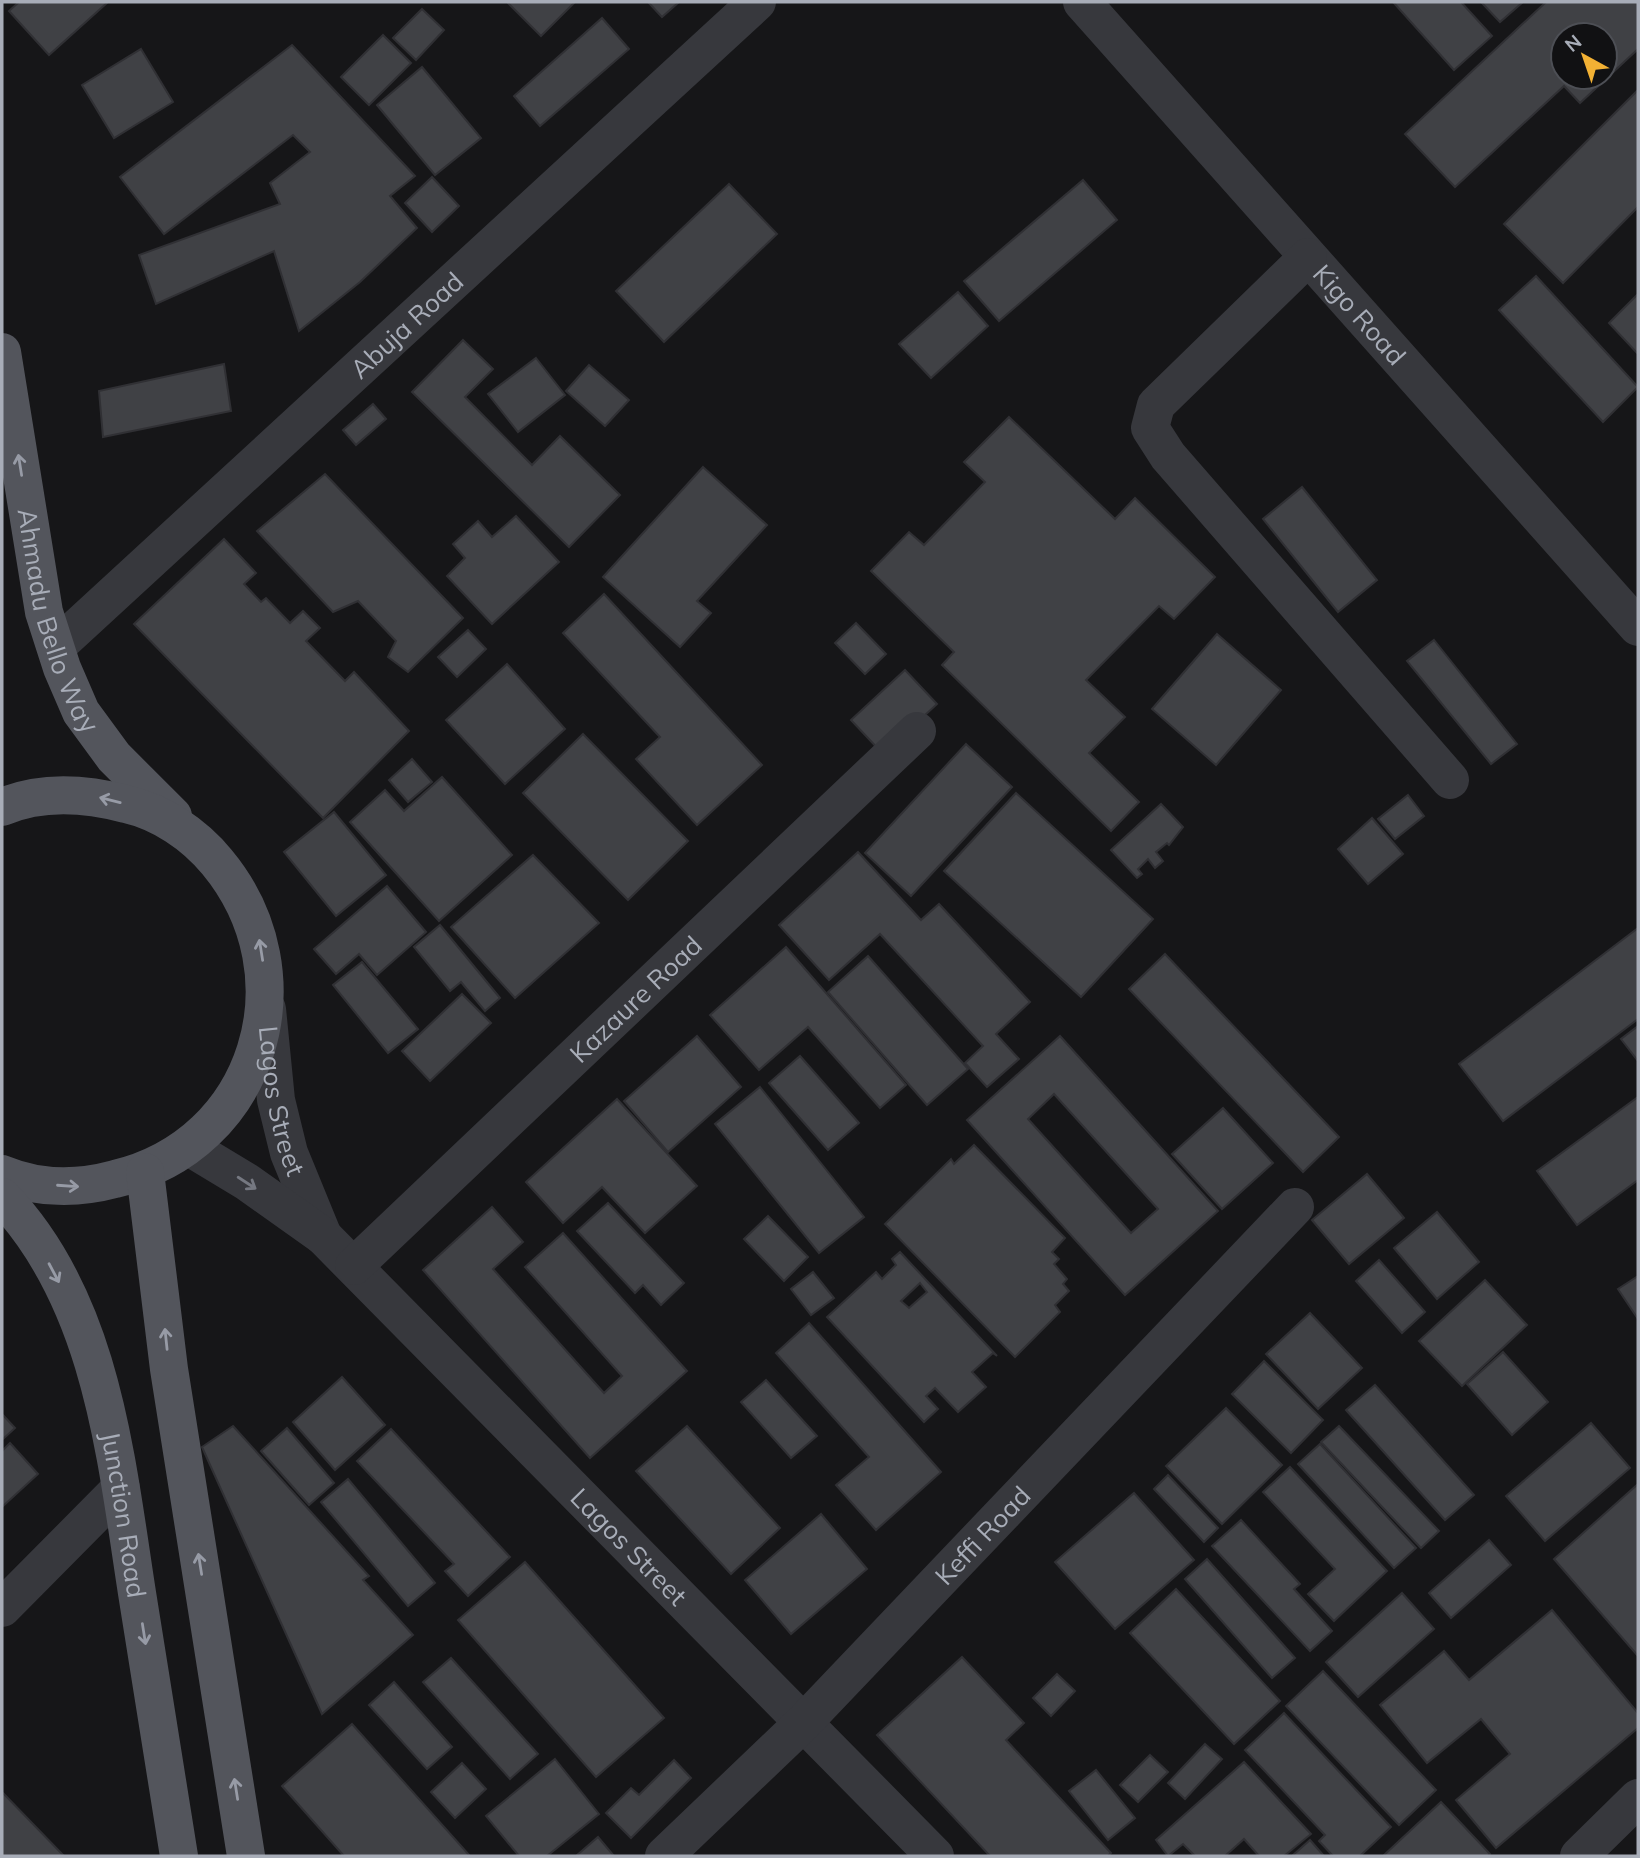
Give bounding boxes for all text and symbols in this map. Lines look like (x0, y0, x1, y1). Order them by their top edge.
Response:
north arrow (1549, 21, 1619, 91)
text: N (1560, 29, 1586, 57)
street label: Kigo Road (1306, 257, 1413, 372)
street label: Abuja Road (343, 264, 470, 385)
one-way arrow (13, 454, 26, 477)
street label: Ahmadu Bello Way (11, 506, 107, 739)
one-way arrow (99, 793, 122, 806)
street label: Kazaure Road (562, 928, 708, 1069)
one-way arrow (254, 939, 267, 962)
street label: Lagos Street (252, 1024, 313, 1181)
one-way arrow (236, 1176, 256, 1190)
one-way arrow (56, 1180, 79, 1193)
one-way arrow (48, 1262, 62, 1283)
one-way arrow (159, 1329, 172, 1351)
street label: Junction Road (94, 1428, 154, 1600)
street label: Keffi Road (927, 1479, 1037, 1591)
street label: Lagos Street (564, 1481, 694, 1612)
one-way arrow (193, 1553, 206, 1576)
one-way arrow (138, 1623, 151, 1645)
one-way arrow (229, 1778, 242, 1801)

